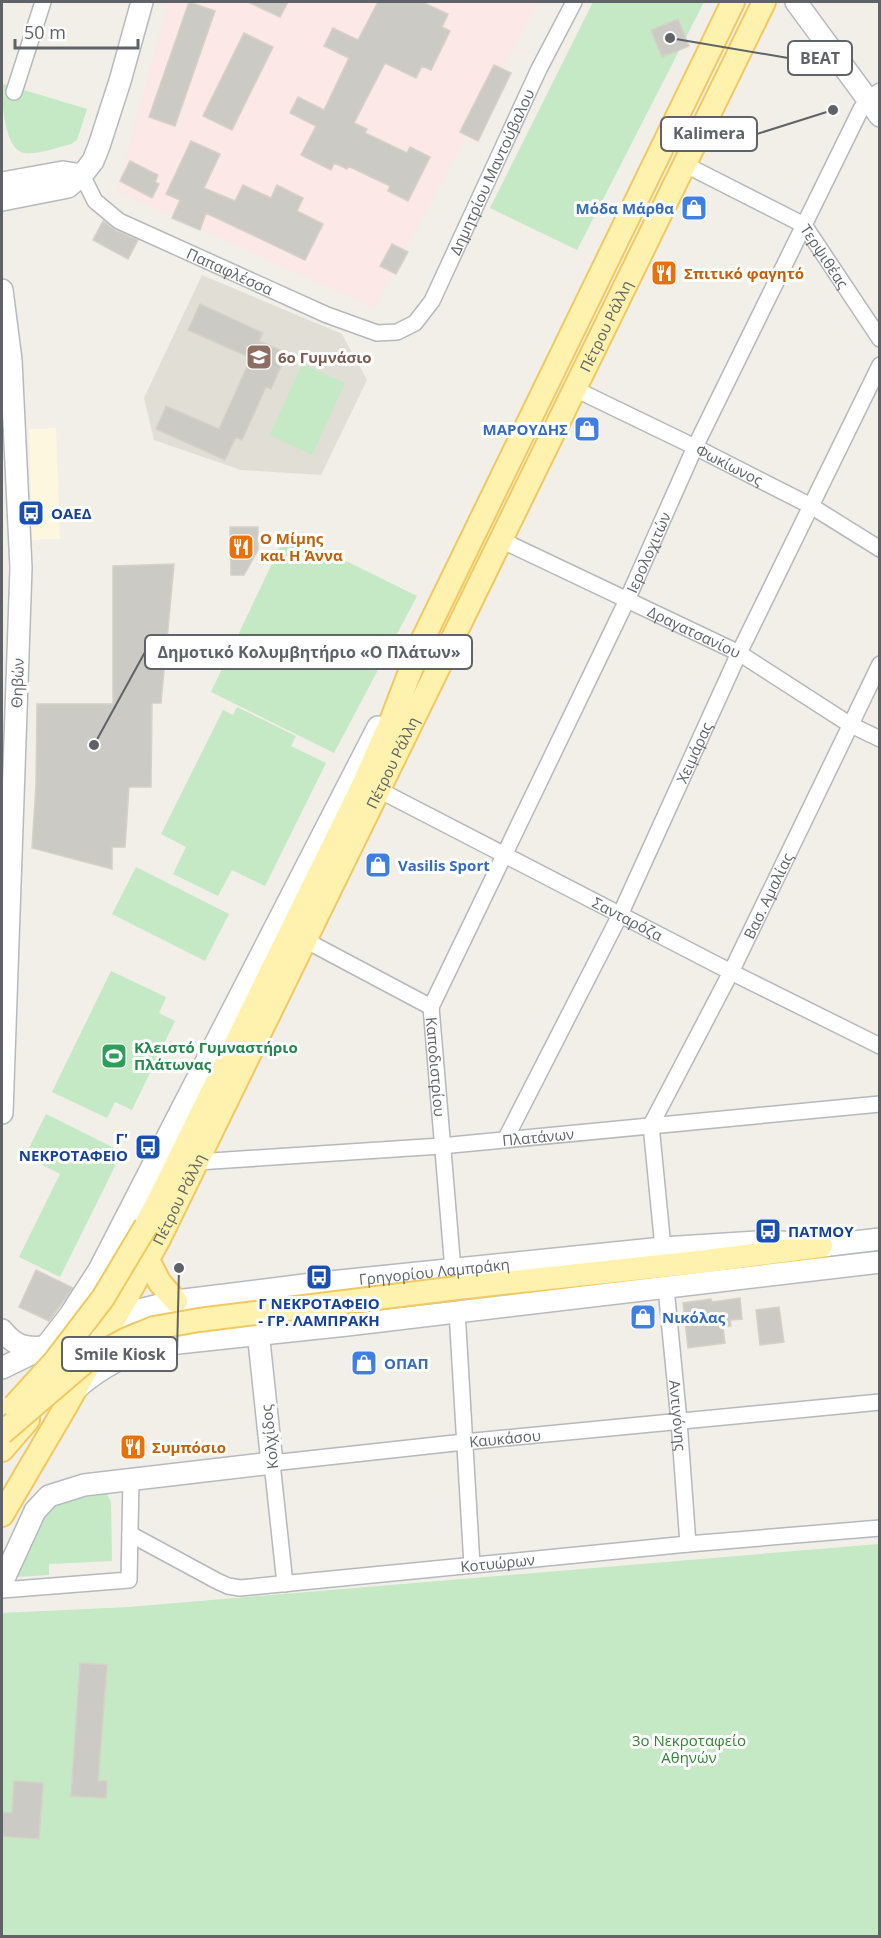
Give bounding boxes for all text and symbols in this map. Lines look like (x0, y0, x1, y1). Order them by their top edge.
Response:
scale bar (15, 12, 138, 50)
text: 50 m (24, 20, 66, 44)
callout: ΒΕΑΤ (788, 41, 852, 75)
text: ΒΕΑΤ (800, 47, 840, 69)
street label: Δημητρίου Μαντούβαλου (445, 86, 539, 258)
callout: Kalimera (661, 117, 757, 151)
text: Kalimera (673, 122, 745, 144)
shop icon: Μόδα Μάρθα (679, 193, 709, 223)
place label: Μόδα Μάρθα (576, 198, 674, 218)
street label: Τερψιθέας (796, 220, 853, 292)
street label: Παπαφλέσσα (184, 243, 276, 299)
restaurant icon: Σπιτικό φαγητό (649, 258, 679, 288)
place label: Σπιτικό φαγητό (684, 263, 804, 283)
street label: Πέτρου Ράλλη (575, 277, 636, 375)
school or university icon: 6ο Γυμνάσιο (244, 342, 274, 372)
place label: 6ο Γυμνάσιο (278, 347, 372, 367)
shop icon: ΜΑΡΟΥΔΗΣ (572, 414, 602, 444)
place label: ΜΑΡΟΥΔΗΣ (483, 419, 568, 439)
street label: Φωκίωνος (693, 439, 766, 490)
bus stop icon: ΟΑΕΔ (16, 498, 46, 528)
place label: ΟΑΕΔ (51, 503, 92, 523)
street label: Ιερολοχιτών (622, 509, 675, 596)
place label: Ο Μίμης και Η Άννα (260, 528, 343, 565)
restaurant icon: Ο Μίμης και Η Άννα (226, 532, 256, 562)
street label: Δραγατσανίου (645, 601, 744, 662)
callout: Δημοτικό Κολυμβητήριο «Ο Πλάτων» (145, 635, 472, 669)
text: Δημοτικό Κολυμβητήριο «Ο Πλάτων» (157, 641, 461, 663)
street label: Θηβών (6, 658, 28, 708)
street label: Πέτρου Ράλλη (361, 713, 423, 812)
street label: Χειμάρας (671, 719, 716, 786)
street label: Βασ. Αμαλίας (739, 849, 797, 942)
shop icon: Vasilis Sport (363, 850, 393, 880)
place label: Vasilis Sport (398, 855, 490, 875)
street label: Σανταρόζα (589, 892, 666, 945)
street label: Καποδιστρίου (422, 1016, 450, 1117)
place label: Κλειστό Γυμναστήριο Πλάτωνας (134, 1037, 298, 1074)
sports icon: Κλειστό Γυμναστήριο Πλάτωνας (99, 1041, 129, 1071)
street label: Πλατάνων (501, 1123, 575, 1150)
place label: Γ' ΝΕΚΡΟΤΑΦΕΙΟ (19, 1128, 128, 1165)
bus stop icon: Γ' ΝΕΚΡΟΤΑΦΕΙΟ (133, 1132, 163, 1162)
street label: Πέτρου Ράλλη (148, 1150, 209, 1248)
bus stop icon: ΠΑΤΜΟΥ (753, 1216, 783, 1246)
place label: ΠΑΤΜΟΥ (788, 1221, 854, 1241)
street label: Γρηγορίου Λαμπράκη (358, 1254, 511, 1289)
bus stop icon: Γ ΝΕΚΡΟΤΑΦΕΙΟ - ΓΡ. ΛΑΜΠΡΑΚΗ (304, 1262, 334, 1292)
place label: Γ ΝΕΚΡΟΤΑΦΕΙΟ - ΓΡ. ΛΑΜΠΡΑΚΗ (258, 1293, 380, 1330)
shop icon: Νικόλας (628, 1302, 658, 1332)
place label: Νικόλας (662, 1307, 726, 1327)
callout: Smile Kiosk (62, 1337, 177, 1371)
text: Smile Kiosk (74, 1343, 166, 1365)
shop icon: ΟΠΑΠ (349, 1348, 379, 1378)
place label: ΟΠΑΠ (384, 1353, 429, 1373)
street label: Αντιγόνης (665, 1379, 691, 1452)
street label: Κολχίδος (256, 1404, 282, 1470)
street label: Καυκάσου (468, 1425, 542, 1451)
restaurant icon: Συμπόσιο (118, 1432, 148, 1462)
place label: Συμπόσιο (152, 1437, 226, 1457)
street label: Κοτυώρων (459, 1549, 536, 1576)
park label: 3ο Νεκροταφείο Αθηνών (632, 1730, 746, 1767)

